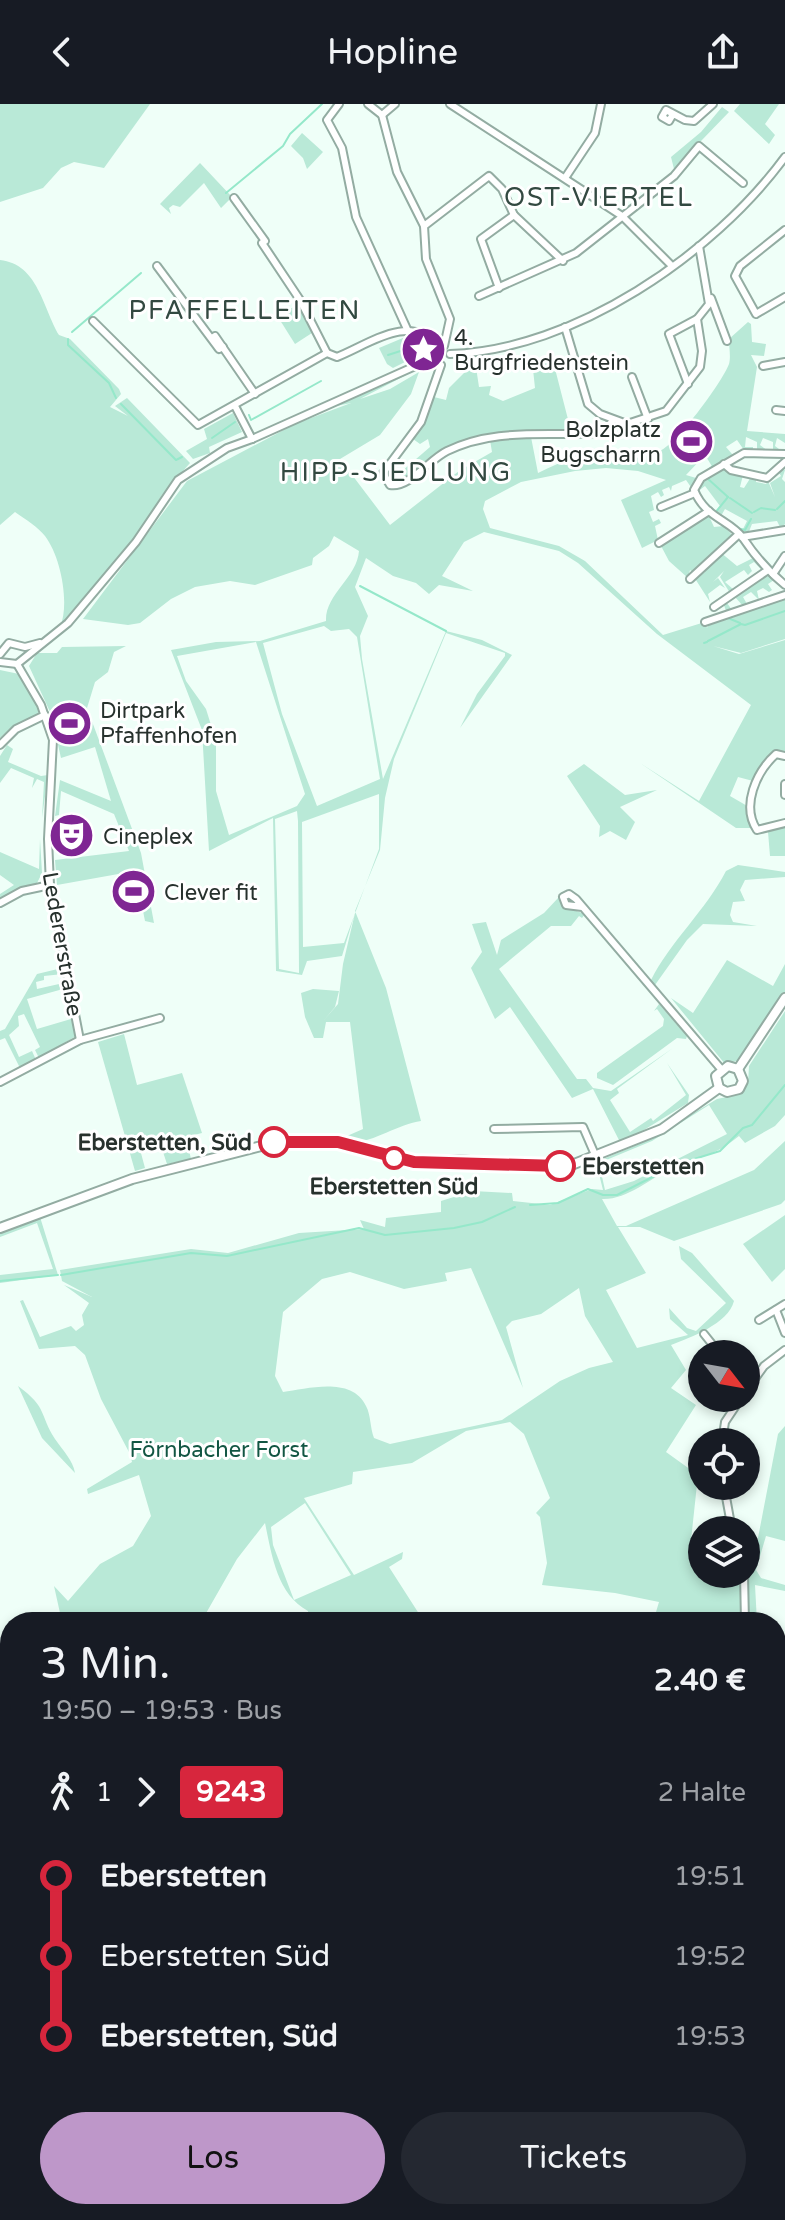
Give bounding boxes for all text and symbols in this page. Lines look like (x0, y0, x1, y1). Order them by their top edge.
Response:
icon: back (40, 30, 84, 74)
icon: share (701, 30, 745, 74)
text: Hopline (327, 31, 458, 74)
district label: OST-VIERTEL (504, 182, 694, 213)
district label: PFAFFELLEITEN (129, 295, 361, 326)
place label: 4. Burgfriedenstein (454, 325, 629, 376)
place icon: 4. Burgfriedenstein (399, 326, 447, 374)
place label: Bolzplatz Bugscharrn (540, 417, 661, 468)
sports icon: Bolzplatz Bugscharrn (668, 418, 716, 466)
district label: HIPP-SIEDLUNG (280, 457, 512, 488)
place label: Dirtpark Pfaffenhofen (100, 698, 237, 749)
sports icon: Dirtpark Pfaffenhofen (45, 699, 93, 747)
theatre icon: Cineplex (48, 812, 96, 860)
place label: Cineplex (103, 824, 193, 850)
sports icon: Clever fit (109, 868, 157, 916)
street label: Ledererstraße (37, 870, 87, 1018)
place label: Clever fit (164, 880, 258, 906)
marker: Eberstetten, Süd (259, 1127, 289, 1157)
place label: Eberstetten, Süd (77, 1130, 252, 1156)
marker: Eberstetten Süd (383, 1147, 405, 1169)
marker: Eberstetten (545, 1151, 575, 1181)
place label: Eberstetten (582, 1154, 704, 1180)
place label: Eberstetten Süd (310, 1174, 478, 1200)
north arrow (688, 1340, 760, 1412)
map controls (688, 1340, 760, 1588)
button: locate (688, 1428, 760, 1500)
park label: Förnbacher Forst (130, 1437, 308, 1463)
button: layers (688, 1516, 760, 1588)
text: 3 Min. (40, 1638, 170, 1691)
text: 2.40 € (654, 1662, 746, 1699)
text: 19:50 – 19:53 · Bus (40, 1695, 282, 1726)
icon: walk (40, 1770, 84, 1814)
icon: forward (124, 1770, 168, 1814)
text: 9243 (196, 1775, 267, 1809)
text: 1 (96, 1777, 112, 1808)
text: 2 Halte (658, 1777, 746, 1808)
text: Eberstetten (100, 1858, 267, 1895)
text: 19:51 (674, 1861, 746, 1892)
text: Eberstetten Süd (100, 1938, 330, 1975)
text: 19:52 (674, 1941, 746, 1972)
text: Eberstetten, Süd (100, 2018, 338, 2055)
text: 19:53 (674, 2021, 746, 2052)
button: Los (40, 2112, 385, 2204)
button: Tickets (401, 2112, 746, 2204)

